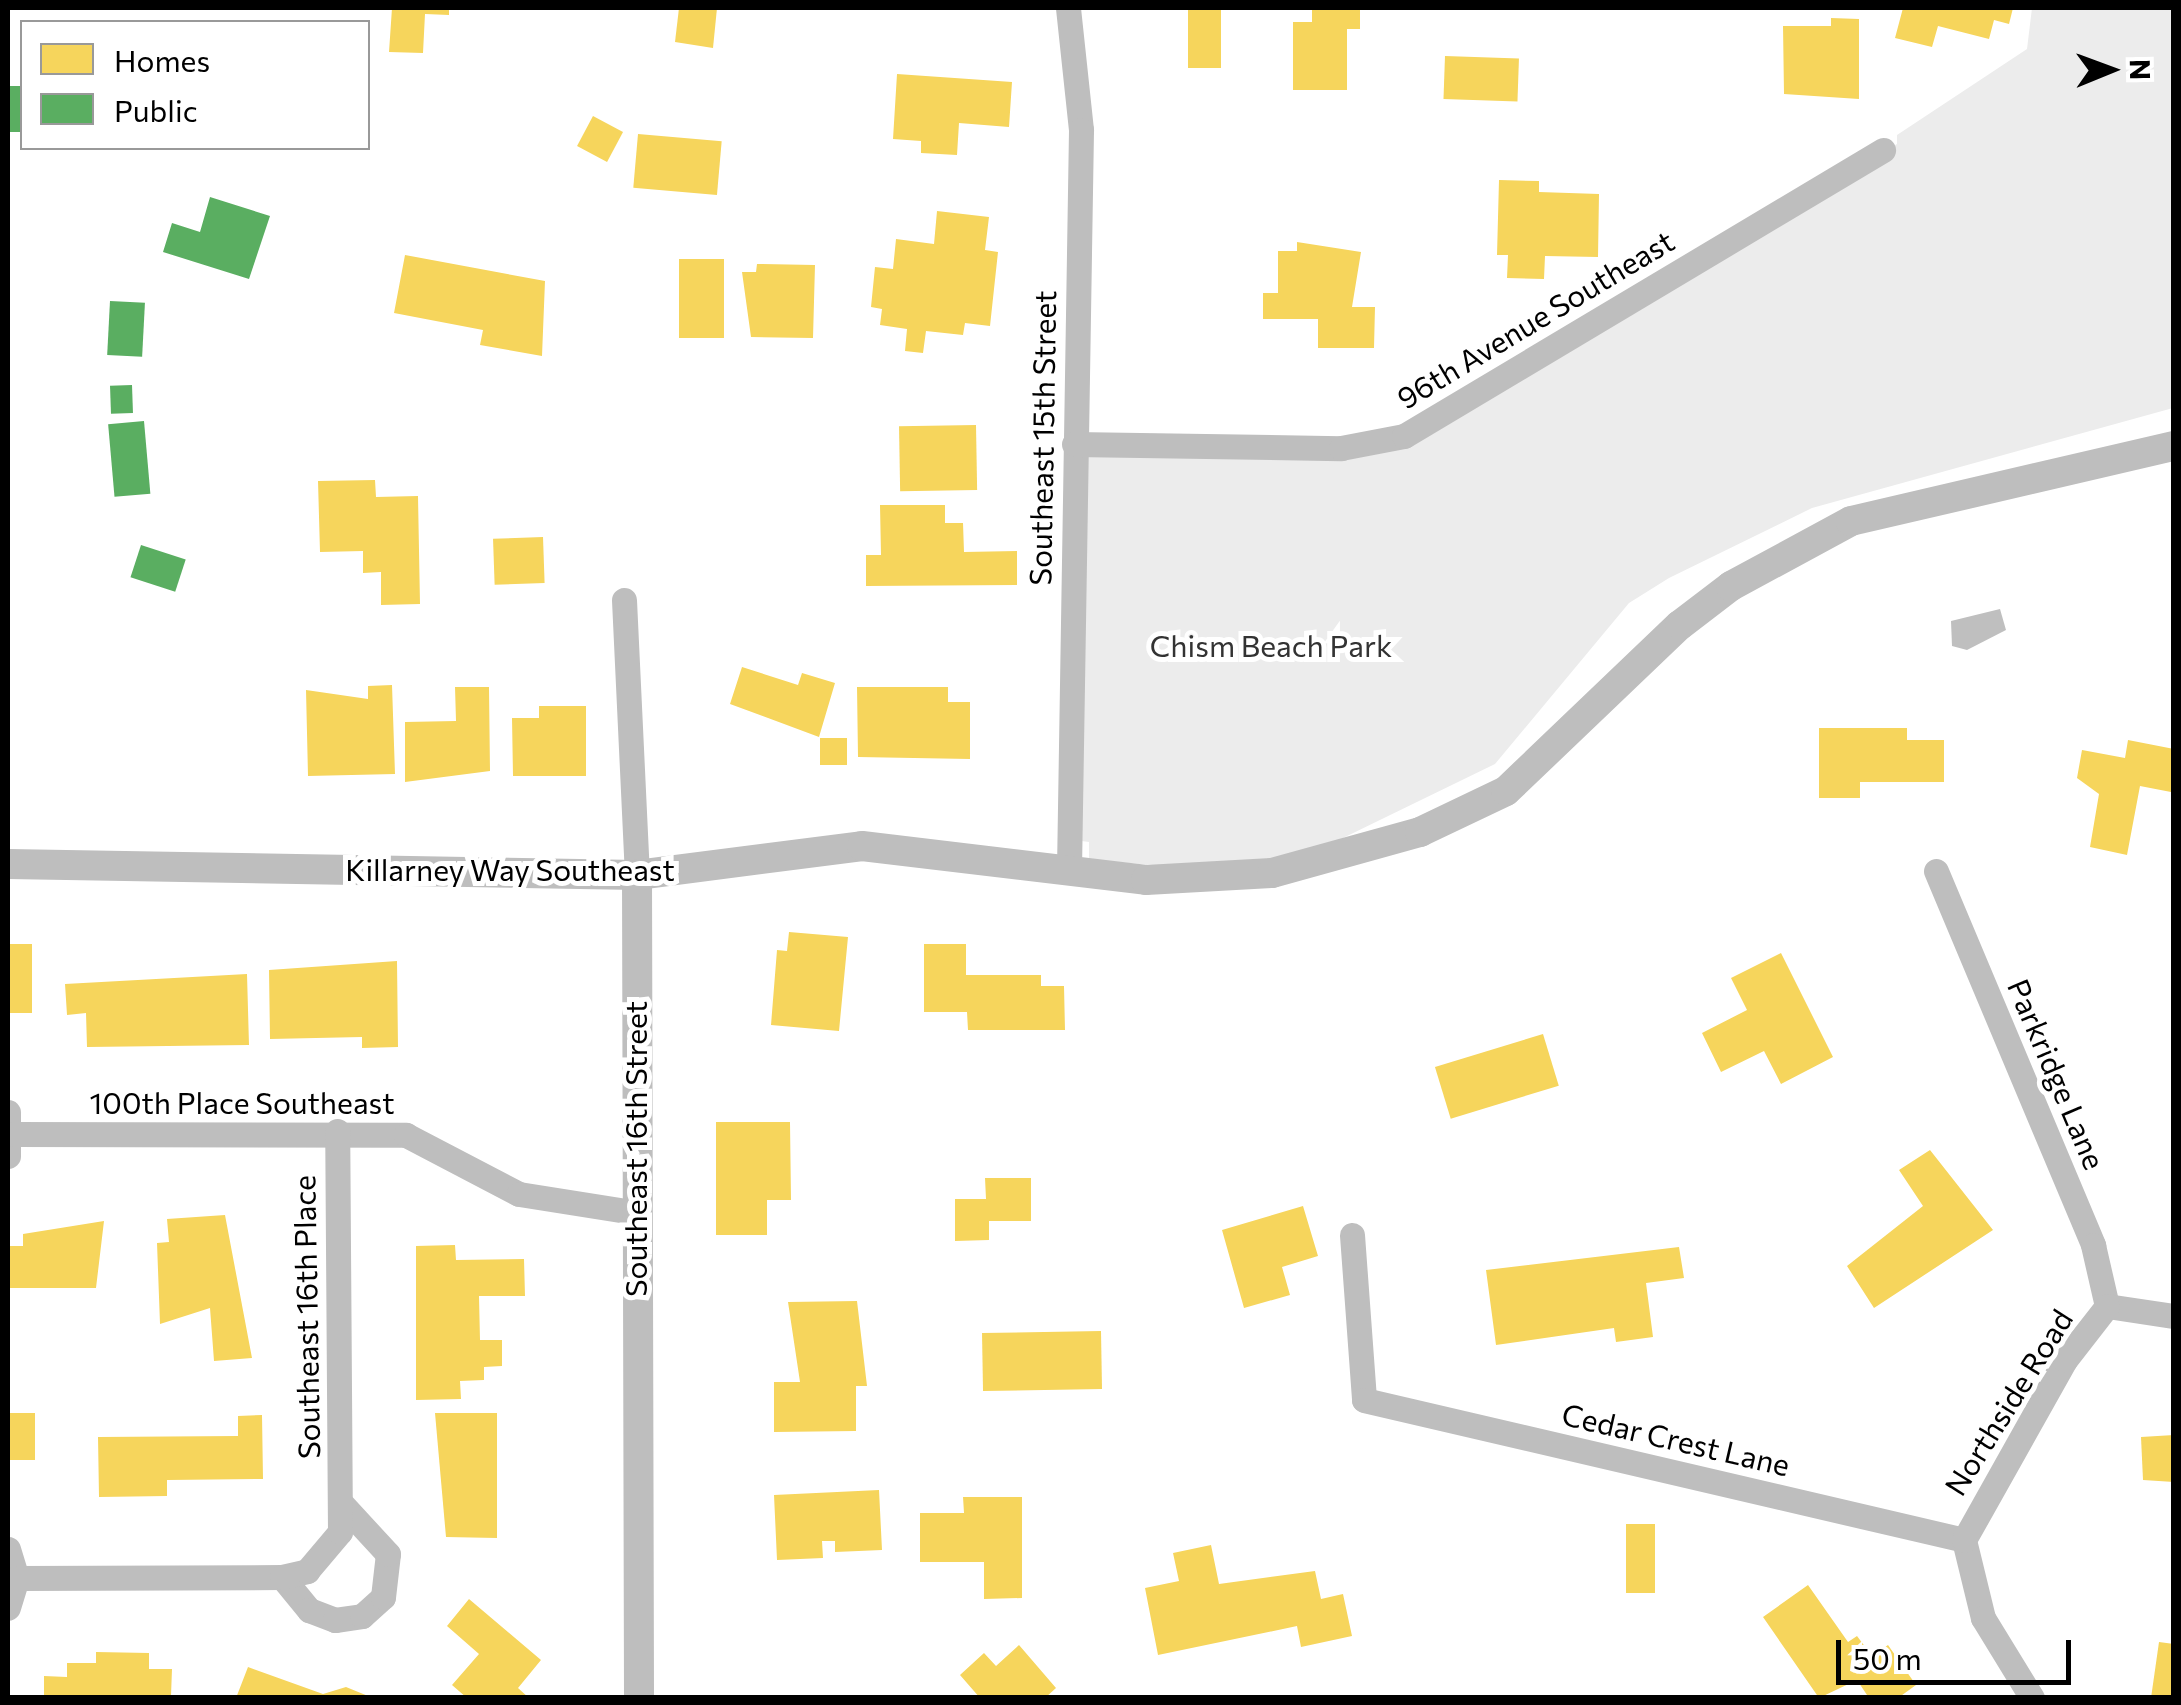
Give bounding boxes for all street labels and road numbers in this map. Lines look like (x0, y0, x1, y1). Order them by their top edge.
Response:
street label: 96th Avenue Southeast (1390, 222, 1680, 416)
street label: Southeast 15th Street (1021, 290, 1063, 586)
street label: Killarney Way Southeast (345, 851, 675, 887)
street label: Parkridge Lane (2001, 973, 2113, 1175)
street label: Southeast 16th Street (617, 1001, 653, 1297)
street label: 100th Place Southeast (90, 1084, 394, 1120)
street label: Southeast 16th Place (286, 1175, 326, 1459)
street label: Northside Road (1936, 1302, 2080, 1502)
street label: Cedar Crest Lane (1559, 1395, 1793, 1483)

